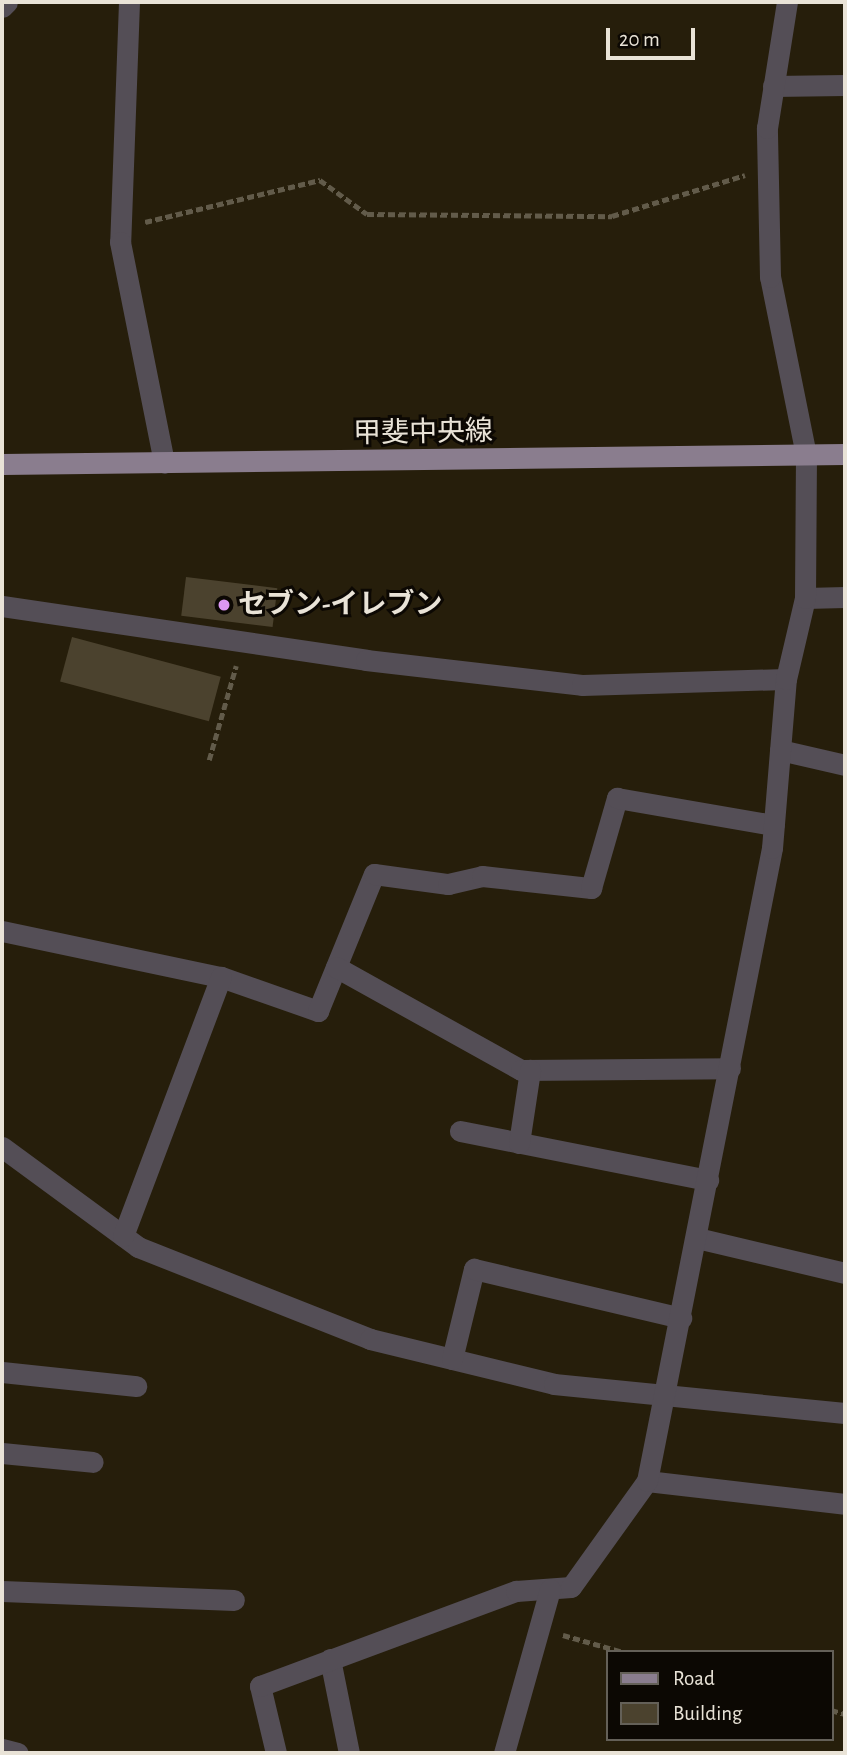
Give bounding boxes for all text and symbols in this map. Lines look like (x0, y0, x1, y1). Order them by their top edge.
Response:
scale bar (609, 14, 698, 58)
text: 20 m (619, 29, 660, 50)
street label: 甲斐中央線 (353, 415, 493, 451)
place label: セブン-イレブン (238, 588, 443, 622)
marker: セブン-イレブン (216, 597, 232, 613)
legend (606, 1650, 833, 1741)
text: Road (673, 1668, 715, 1689)
text: Building (673, 1703, 742, 1724)

